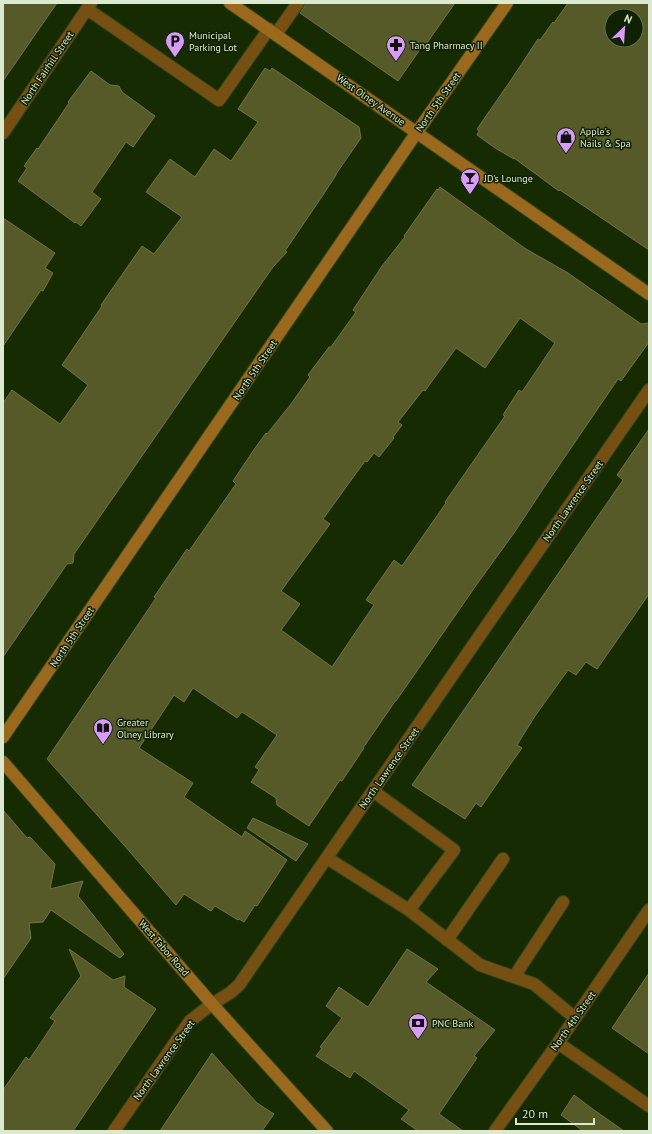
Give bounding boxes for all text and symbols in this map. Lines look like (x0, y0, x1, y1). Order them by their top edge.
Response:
north arrow (604, 8, 644, 48)
text: N (622, 11, 634, 27)
street label: North Fairhill Street (18, 28, 77, 107)
place label: Municipal Parking Lot (189, 29, 238, 54)
parking icon: Municipal Parking Lot (164, 30, 186, 58)
pharmacy icon: Tang Pharmacy II (385, 34, 407, 62)
place label: Tang Pharmacy II (410, 39, 483, 52)
street label: North 5th Street (413, 69, 464, 134)
street label: West Olney Avenue (334, 71, 408, 129)
place label: Apple's Nails & Spa (580, 125, 631, 150)
shop icon: Apple's Nails & Spa (555, 126, 577, 154)
bar icon: JD's Lounge (459, 167, 481, 195)
place label: JD's Lounge (483, 172, 533, 185)
street label: North 5th Street (230, 337, 280, 403)
street label: North Lawrence Street (540, 457, 606, 544)
street label: North 5th Street (47, 604, 97, 670)
place label: Greater Olney Library (117, 716, 174, 741)
library icon: Greater Olney Library (92, 717, 114, 745)
street label: North Lawrence Street (356, 724, 422, 811)
street label: West Tabor Road (136, 917, 192, 979)
street label: North 4th Street (548, 988, 599, 1053)
bank icon: PNC Bank (407, 1012, 429, 1040)
street label: North Lawrence Street (130, 1017, 198, 1103)
place label: PNC Bank (432, 1017, 474, 1030)
scale bar (516, 1100, 594, 1126)
text: 20 m (522, 1106, 548, 1121)

